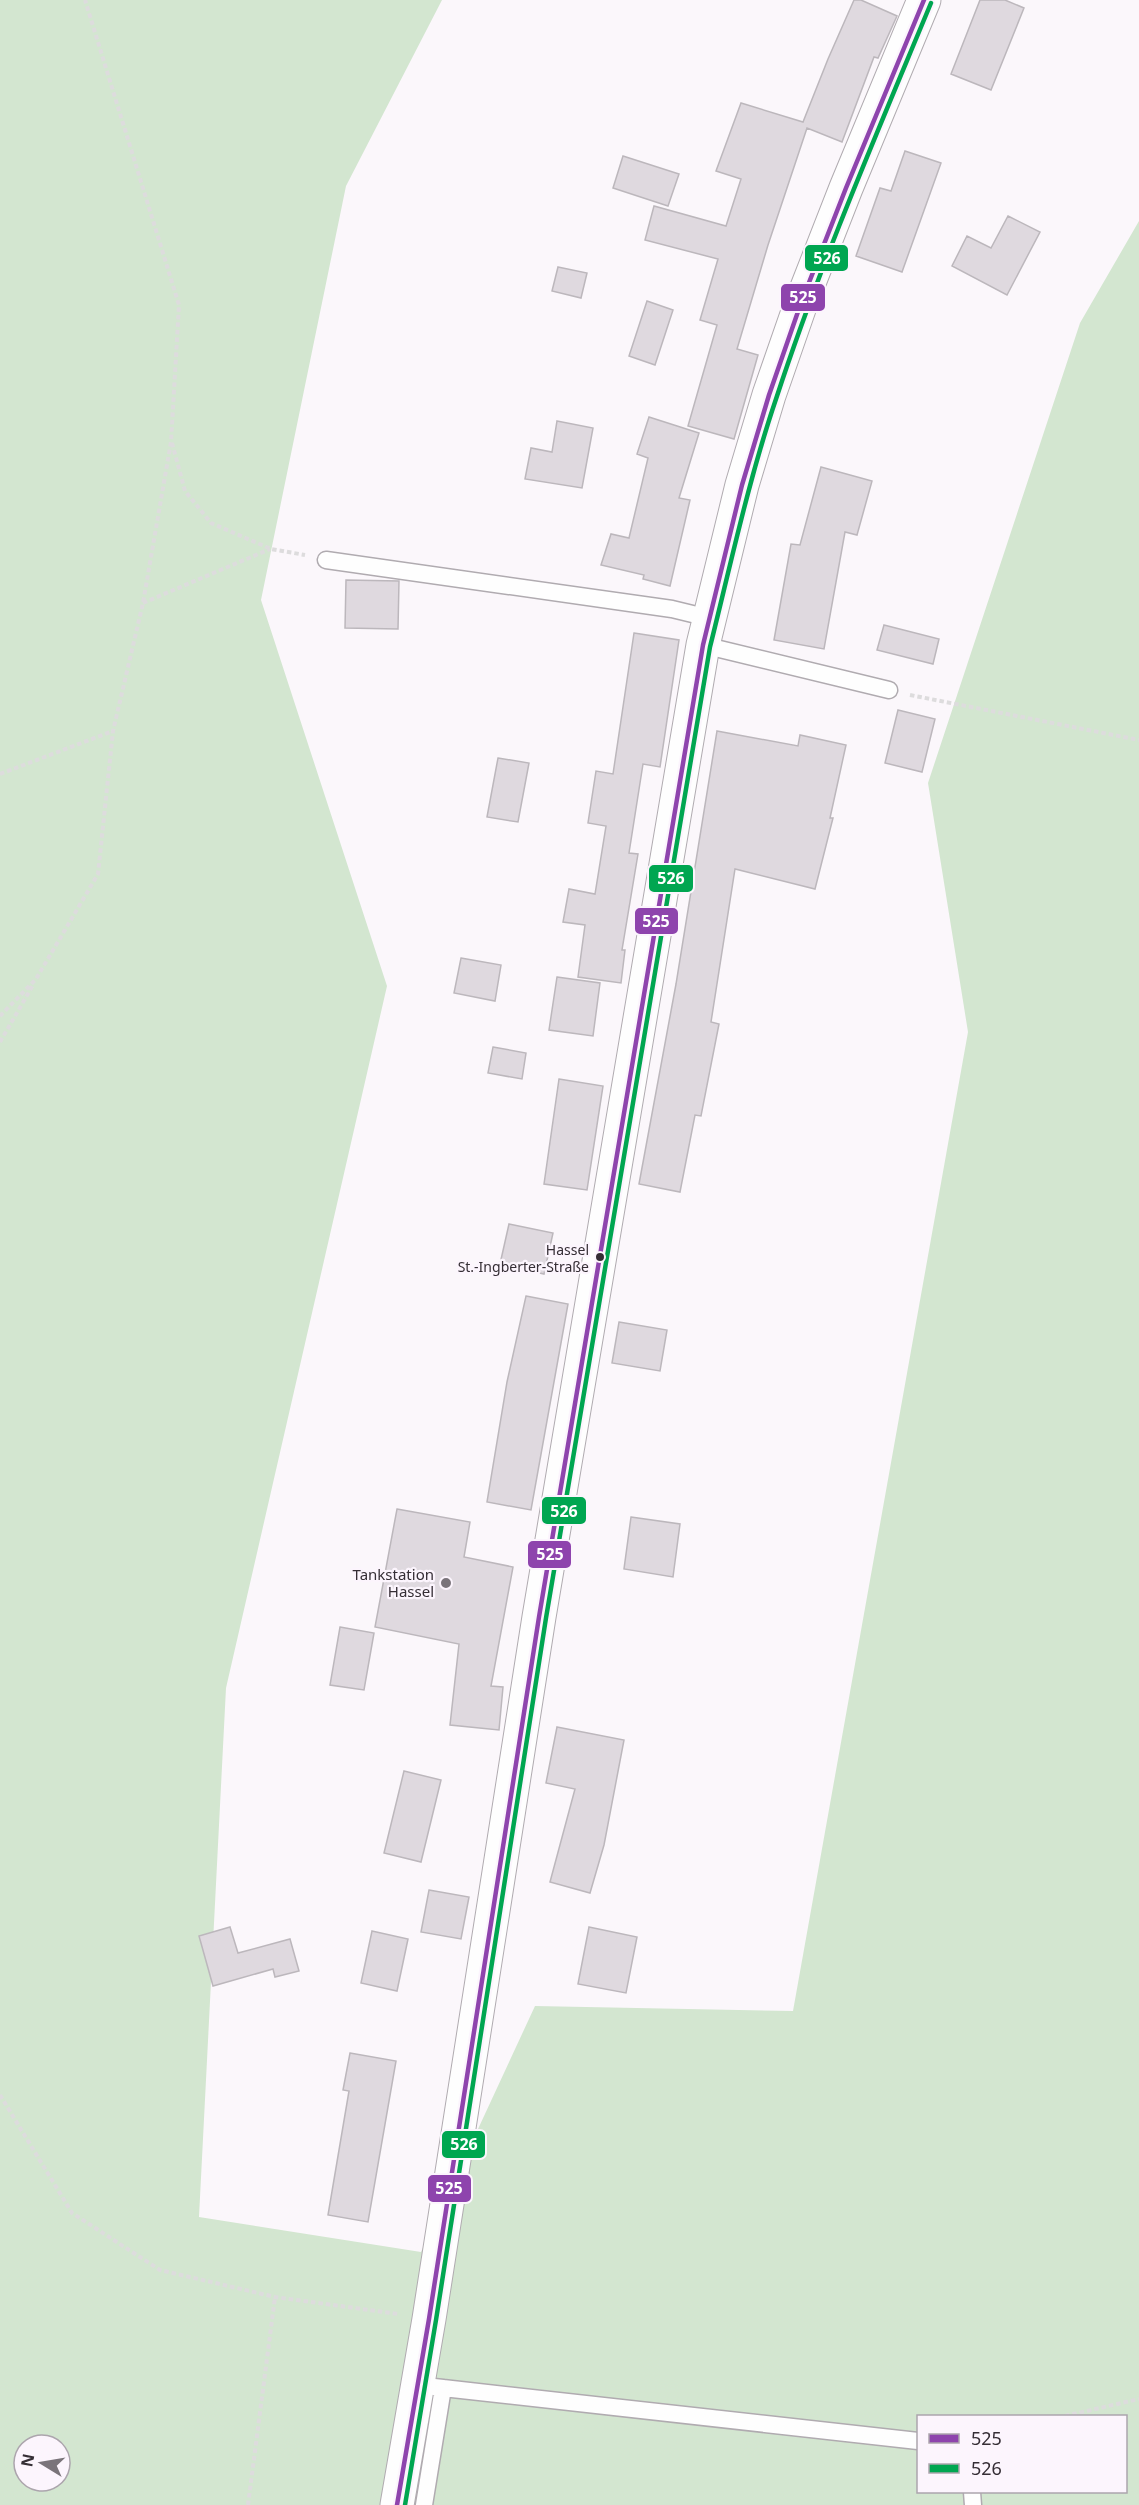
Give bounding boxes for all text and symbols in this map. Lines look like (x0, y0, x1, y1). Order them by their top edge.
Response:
line badge: 526 (804, 244, 849, 272)
text: 526 (813, 247, 841, 269)
line badge: 525 (780, 283, 826, 312)
text: 525 (789, 286, 817, 308)
line badge: 526 (648, 864, 694, 893)
text: 526 (657, 867, 685, 889)
line badge: 525 (634, 907, 679, 935)
text: 525 (642, 910, 670, 932)
place label: Hassel St.-Ingberter-Straße (458, 1240, 589, 1276)
marker: Hassel St.-Ingberter-Straße (594, 1251, 606, 1263)
line badge: 526 (541, 1496, 587, 1525)
text: 526 (550, 1500, 578, 1522)
line badge: 525 (527, 1540, 572, 1569)
text: 525 (536, 1543, 564, 1565)
place label: Tankstation Hassel (353, 1564, 434, 1601)
marker: Tankstation Hassel (439, 1576, 453, 1590)
line badge: 526 (441, 2130, 486, 2159)
text: 526 (450, 2133, 478, 2155)
line badge: 525 (427, 2174, 472, 2203)
text: 525 (435, 2177, 463, 2199)
legend (917, 2415, 1127, 2493)
text: 525 (971, 2426, 1002, 2450)
north arrow (12, 2433, 72, 2493)
text: N (15, 2452, 39, 2469)
text: 526 (971, 2456, 1002, 2480)

